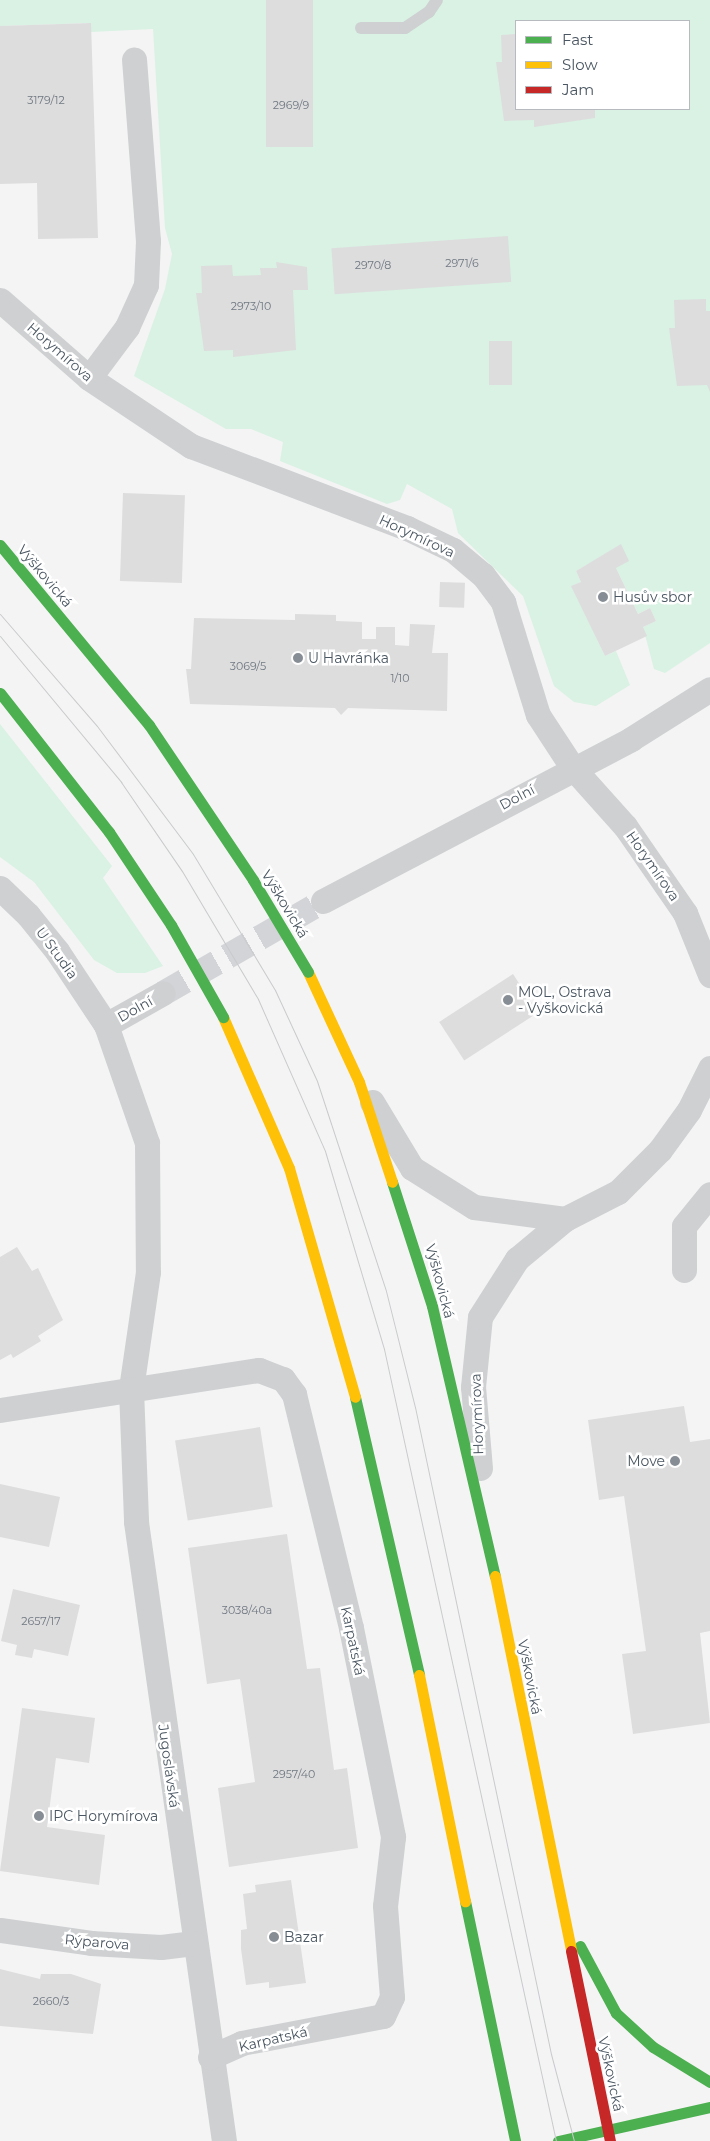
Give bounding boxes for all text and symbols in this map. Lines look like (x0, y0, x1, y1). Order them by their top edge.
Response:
legend (515, 20, 690, 110)
text: Fast (562, 30, 593, 49)
text: Slow (562, 55, 598, 74)
text: Jam (562, 80, 594, 99)
house number: 3179/12 (27, 93, 65, 107)
house number: 2969/9 (273, 98, 309, 112)
house number: 2971/6 (445, 256, 479, 270)
house number: 2970/8 (355, 258, 391, 272)
house number: 2973/10 (231, 299, 271, 313)
street label: Horymírova (24, 319, 96, 385)
street label: Horymírova (377, 511, 457, 561)
street label: Výškovická (14, 541, 76, 611)
place label: Husův sbor (613, 589, 692, 605)
marker: Husův sbor (597, 591, 609, 603)
place label: U Havránka (308, 650, 389, 666)
marker: U Havránka (292, 652, 304, 664)
house number: 3069/5 (230, 659, 266, 673)
house number: 1/10 (390, 671, 410, 685)
street label: Dolní (497, 781, 537, 813)
street label: Horymírova (623, 828, 683, 904)
street label: Výškovická (258, 867, 312, 941)
street label: U Studia (33, 924, 81, 982)
place label: MOL, Ostrava - Vyškovická (518, 984, 611, 1016)
street label: Dolní (115, 993, 155, 1025)
marker: MOL, Ostrava - Vyškovická (502, 994, 514, 1006)
street label: Výškovická (422, 1242, 458, 1320)
street label: Horymírova (467, 1373, 487, 1455)
place label: Move (627, 1453, 665, 1469)
marker: Move (669, 1455, 681, 1467)
house number: 3038/40a (222, 1603, 272, 1617)
street label: Karpatská (337, 1605, 369, 1677)
house number: 2657/17 (21, 1614, 61, 1628)
street label: Výškovická (514, 1638, 546, 1716)
street label: Jugoslávská (155, 1723, 183, 1809)
house number: 2957/40 (273, 1767, 315, 1781)
place label: IPC Horymírova (49, 1808, 158, 1824)
marker: IPC Horymírova (33, 1810, 45, 1822)
place label: Bazar (284, 1929, 324, 1945)
street label: Rýparova (64, 1931, 130, 1953)
marker: Bazar (268, 1931, 280, 1943)
house number: 2660/3 (33, 1994, 69, 2008)
street label: Karpatská (237, 2023, 309, 2055)
street label: Výškovická (595, 2035, 627, 2113)

